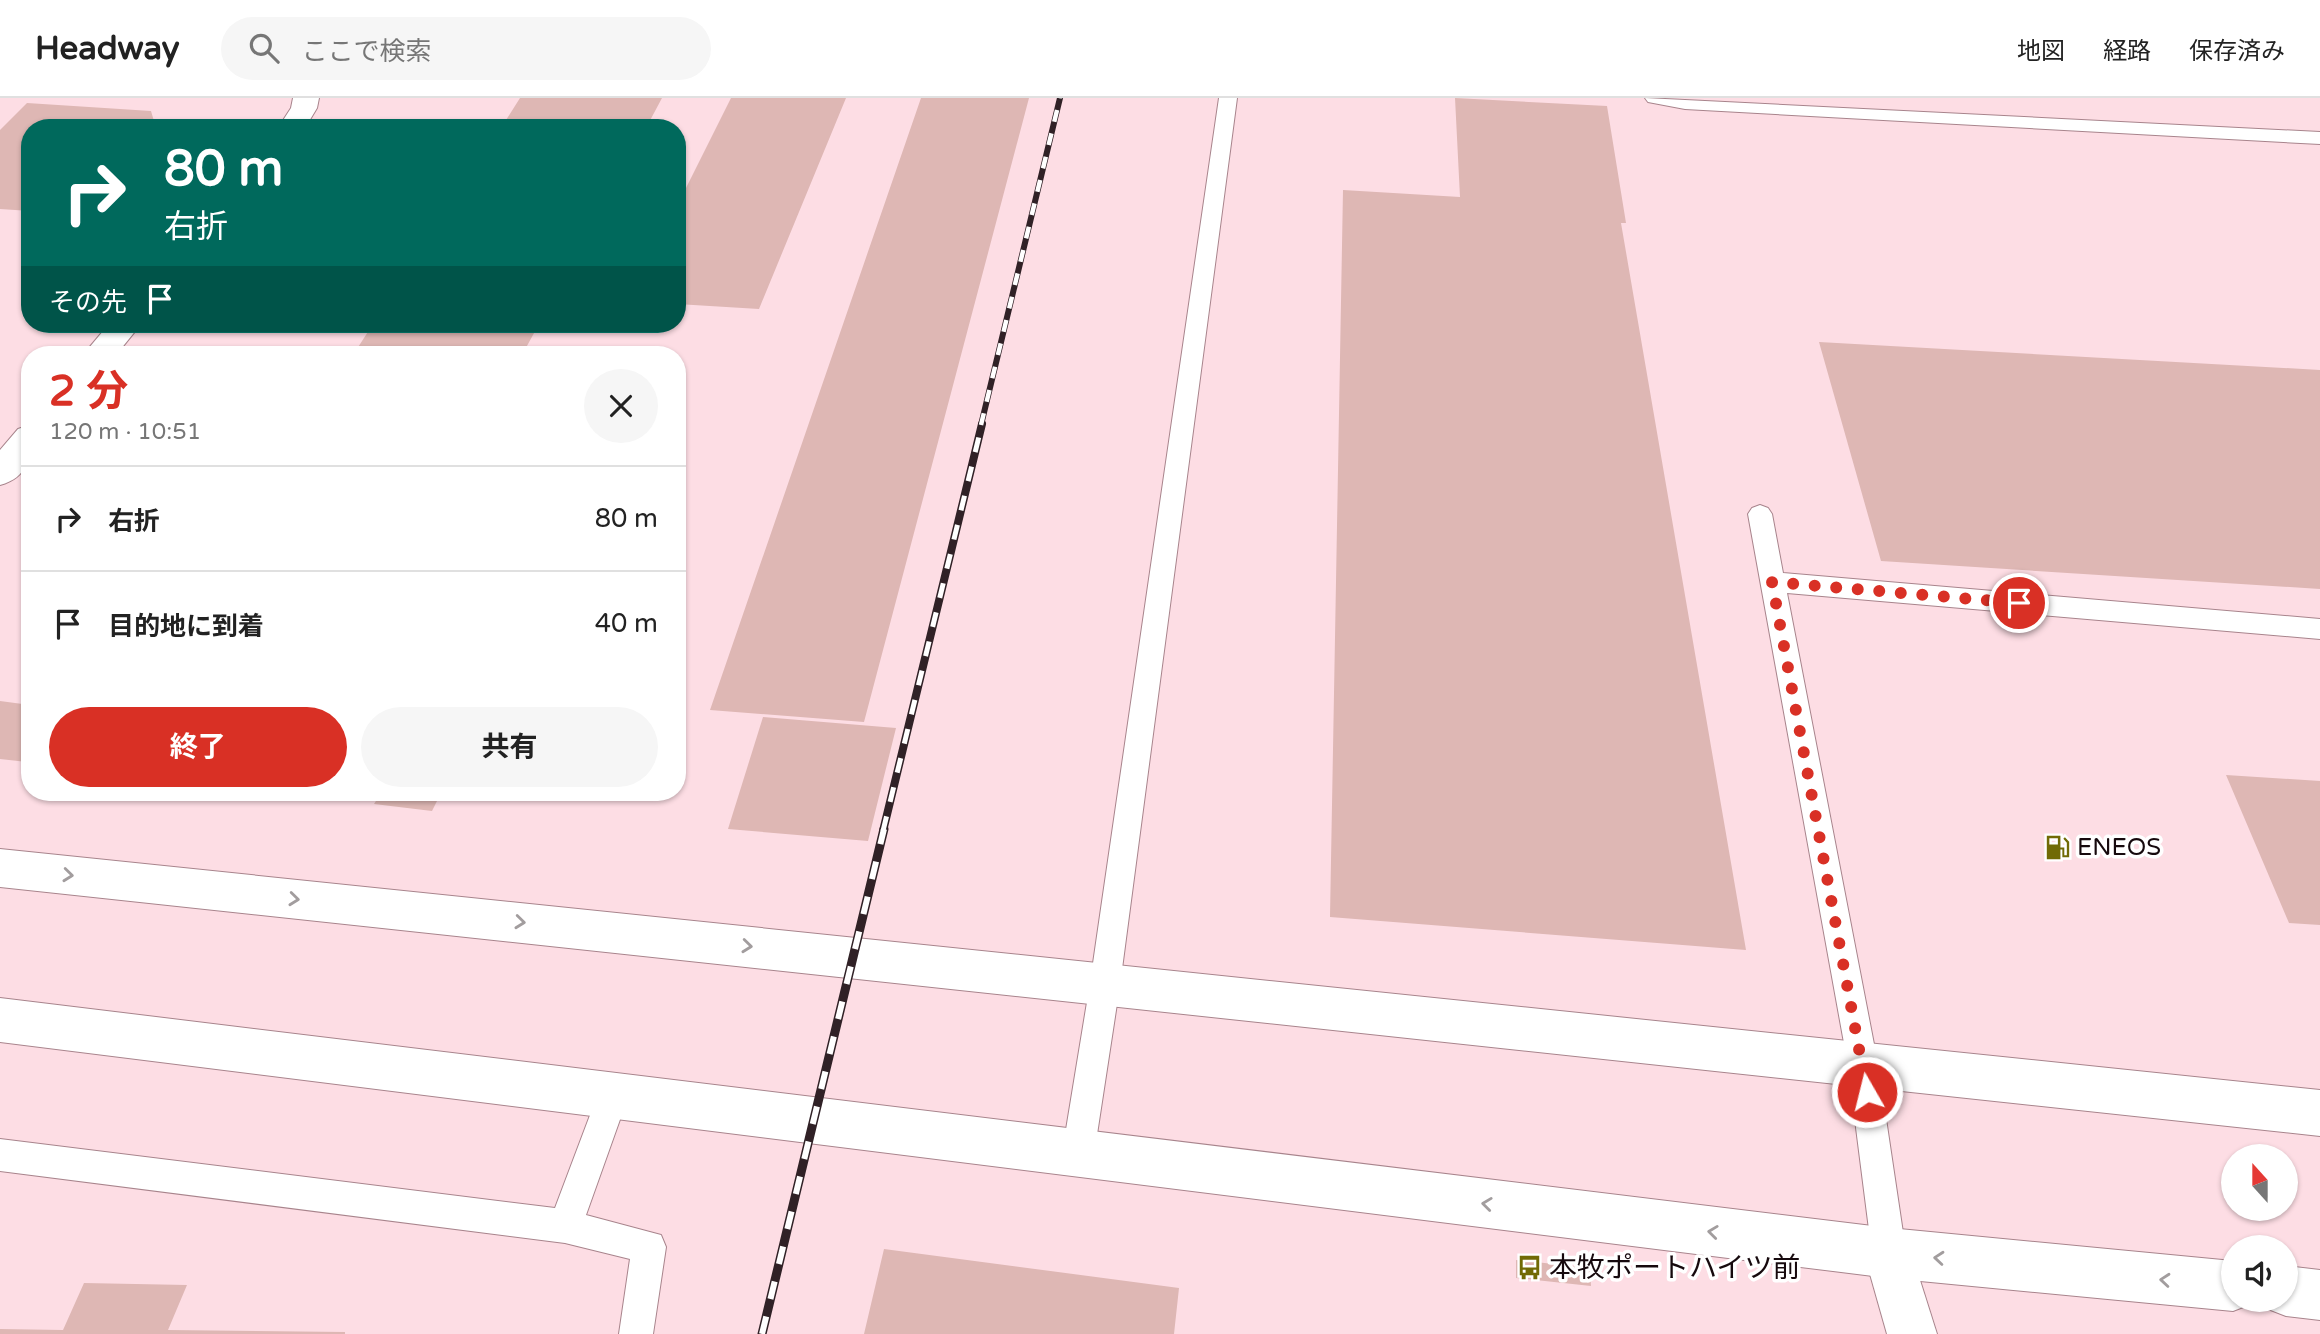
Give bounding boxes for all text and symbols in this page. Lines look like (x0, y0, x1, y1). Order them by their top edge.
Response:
search box (221, 17, 711, 80)
text: Headway (35, 29, 179, 68)
icon: search (245, 29, 283, 67)
text: ここで検索 (301, 36, 431, 67)
text: 地図 (2017, 37, 2065, 66)
text: 経路 (2103, 37, 2151, 66)
text: 保存済み (2189, 37, 2285, 66)
text: 80 m (164, 140, 283, 199)
icon: right (49, 147, 140, 238)
text: 右折 (164, 208, 228, 246)
icon: arrive (141, 280, 179, 318)
text: その先 (49, 287, 127, 318)
text: 2 分 (49, 366, 128, 417)
button: close (584, 369, 658, 443)
text: 120 m · 10:51 (49, 418, 201, 446)
icon: right (49, 500, 87, 538)
text: 80 m (595, 503, 658, 534)
text: 右折 (108, 506, 160, 537)
pin (1989, 573, 2049, 633)
icon: arrive (2000, 584, 2038, 622)
icon: arrive (49, 605, 87, 643)
text: 40 m (595, 608, 658, 639)
text: 目的地に到着 (108, 611, 264, 642)
button: 終了 (49, 707, 347, 787)
button: 共有 (361, 707, 658, 787)
fuel station icon: ENEOS (2043, 833, 2071, 861)
place label: ENEOS (2077, 833, 2161, 862)
one-way arrow (63, 867, 74, 882)
one-way arrow (288, 891, 300, 906)
one-way arrow (515, 915, 526, 930)
one-way arrow (741, 938, 752, 953)
position arrow (1830, 1055, 1904, 1129)
north arrow (2221, 1144, 2298, 1222)
map controls (2221, 1144, 2298, 1312)
one-way arrow (1481, 1197, 1493, 1212)
one-way arrow (1707, 1224, 1718, 1239)
button: sound (2221, 1235, 2298, 1312)
place label: 本牧ポートハイツ前 (1549, 1251, 1800, 1285)
one-way arrow (1933, 1251, 1944, 1266)
bus stop icon: 本牧ポートハイツ前 (1515, 1253, 1543, 1281)
one-way arrow (2159, 1273, 2170, 1288)

